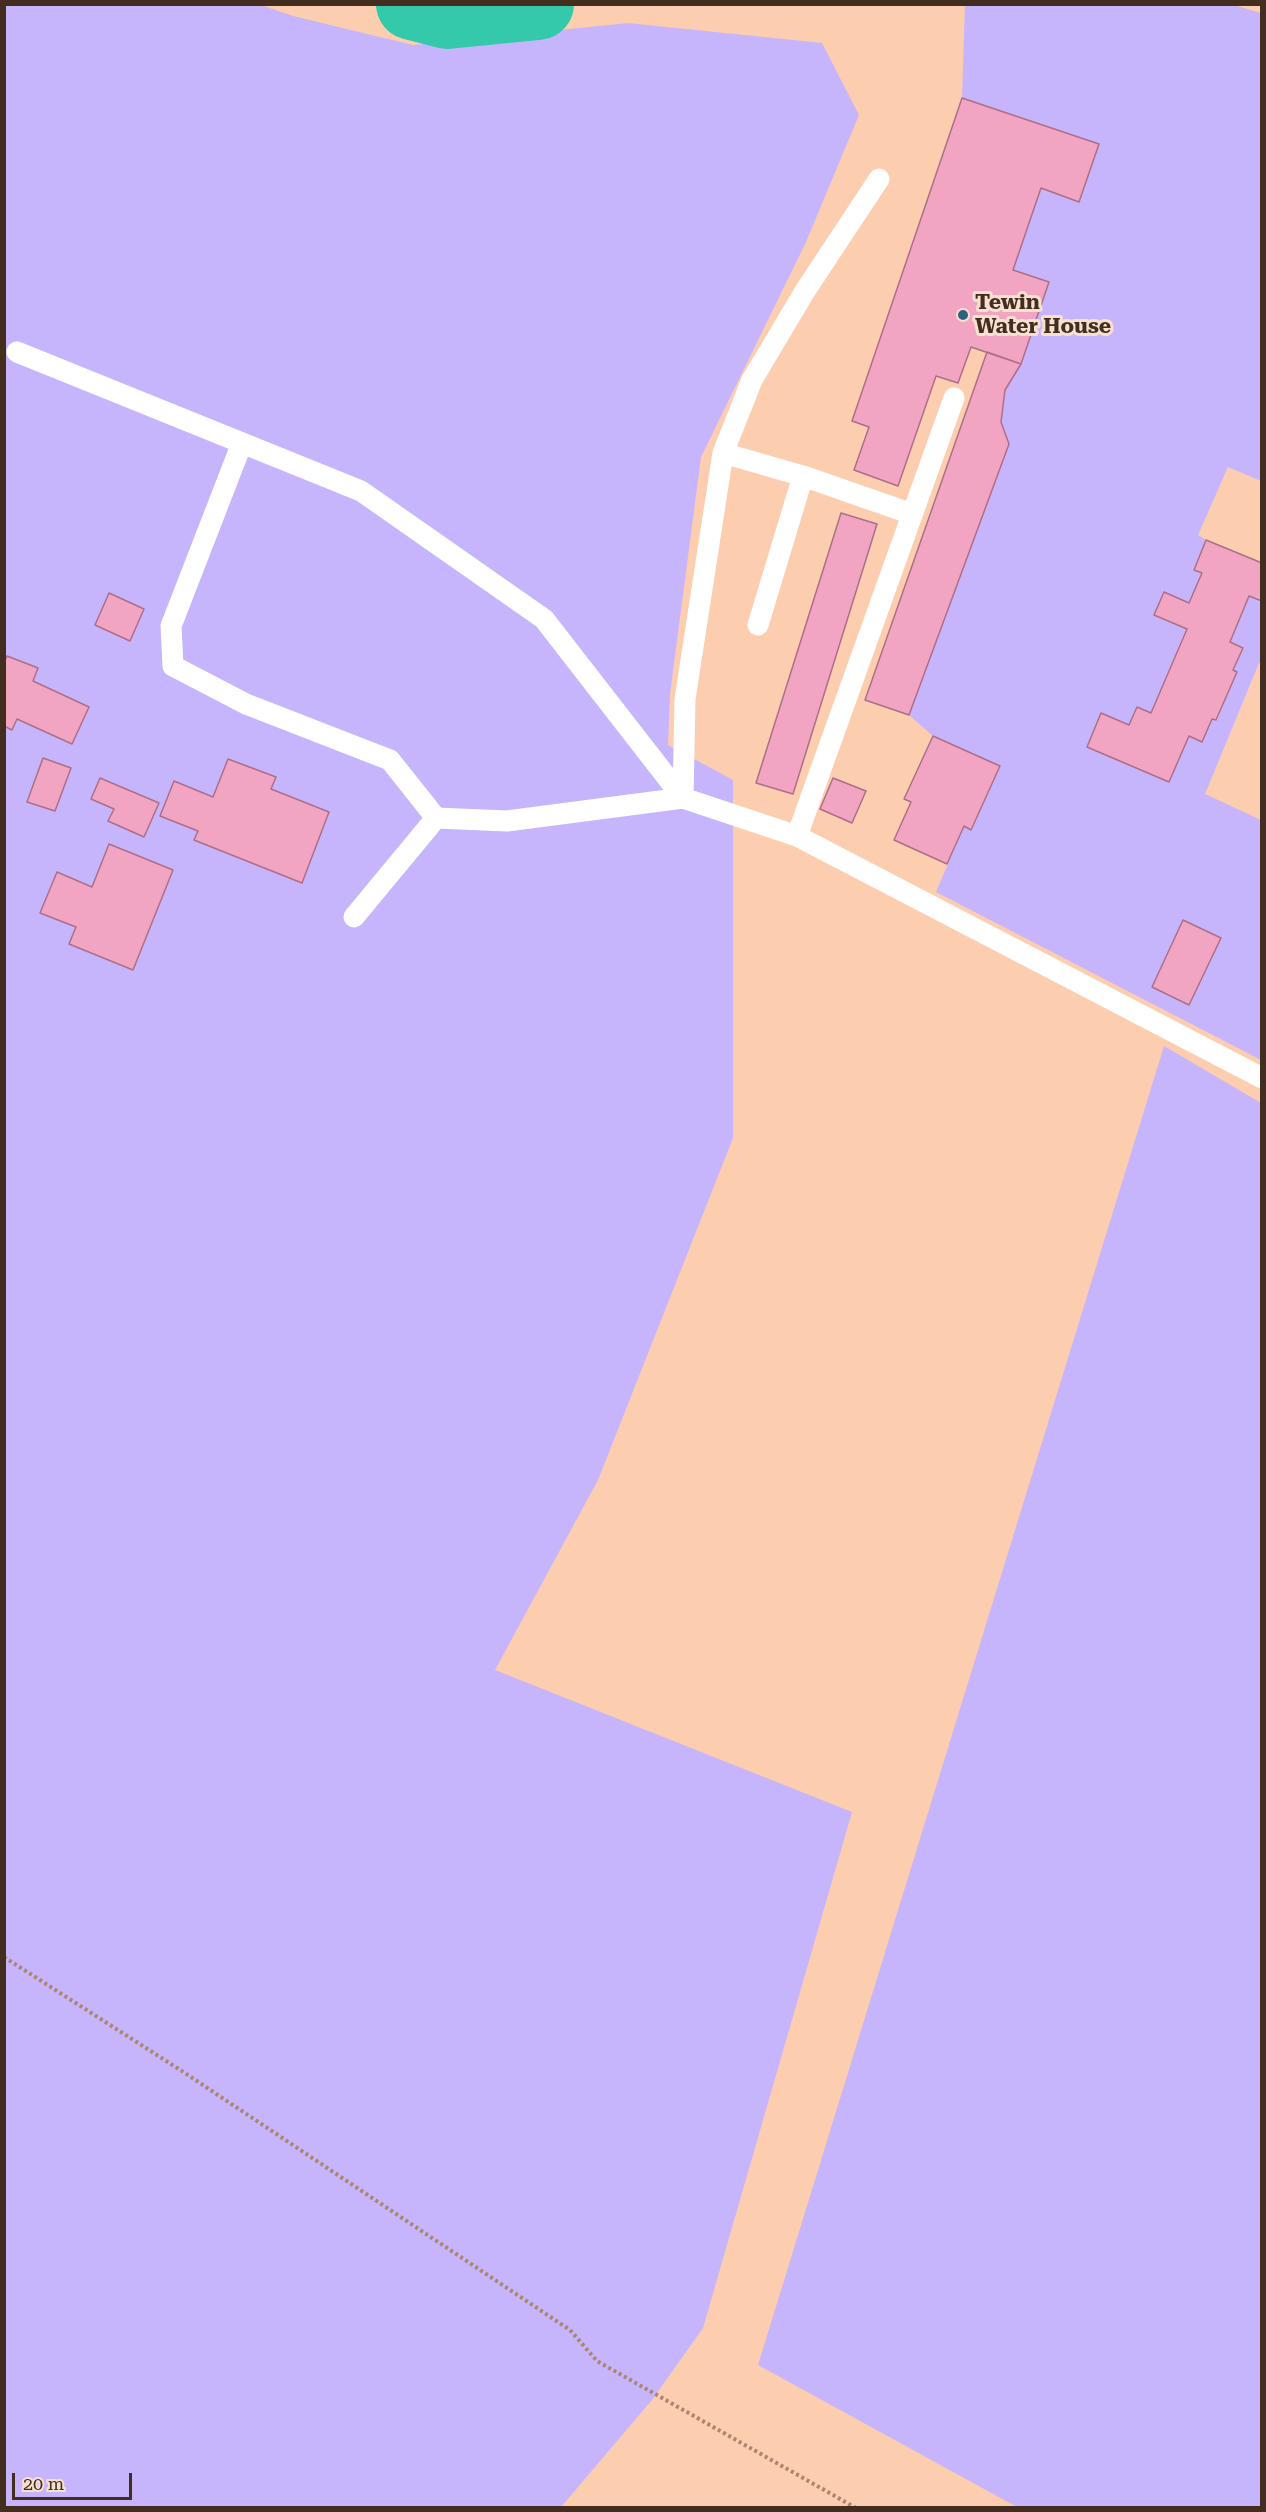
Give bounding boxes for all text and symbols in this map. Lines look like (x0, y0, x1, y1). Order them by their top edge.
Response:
place label: Tewin Water House (975, 290, 1111, 340)
marker: Tewin Water House (956, 308, 970, 322)
scale bar (15, 2461, 135, 2499)
text: 20 m (23, 2473, 64, 2494)

